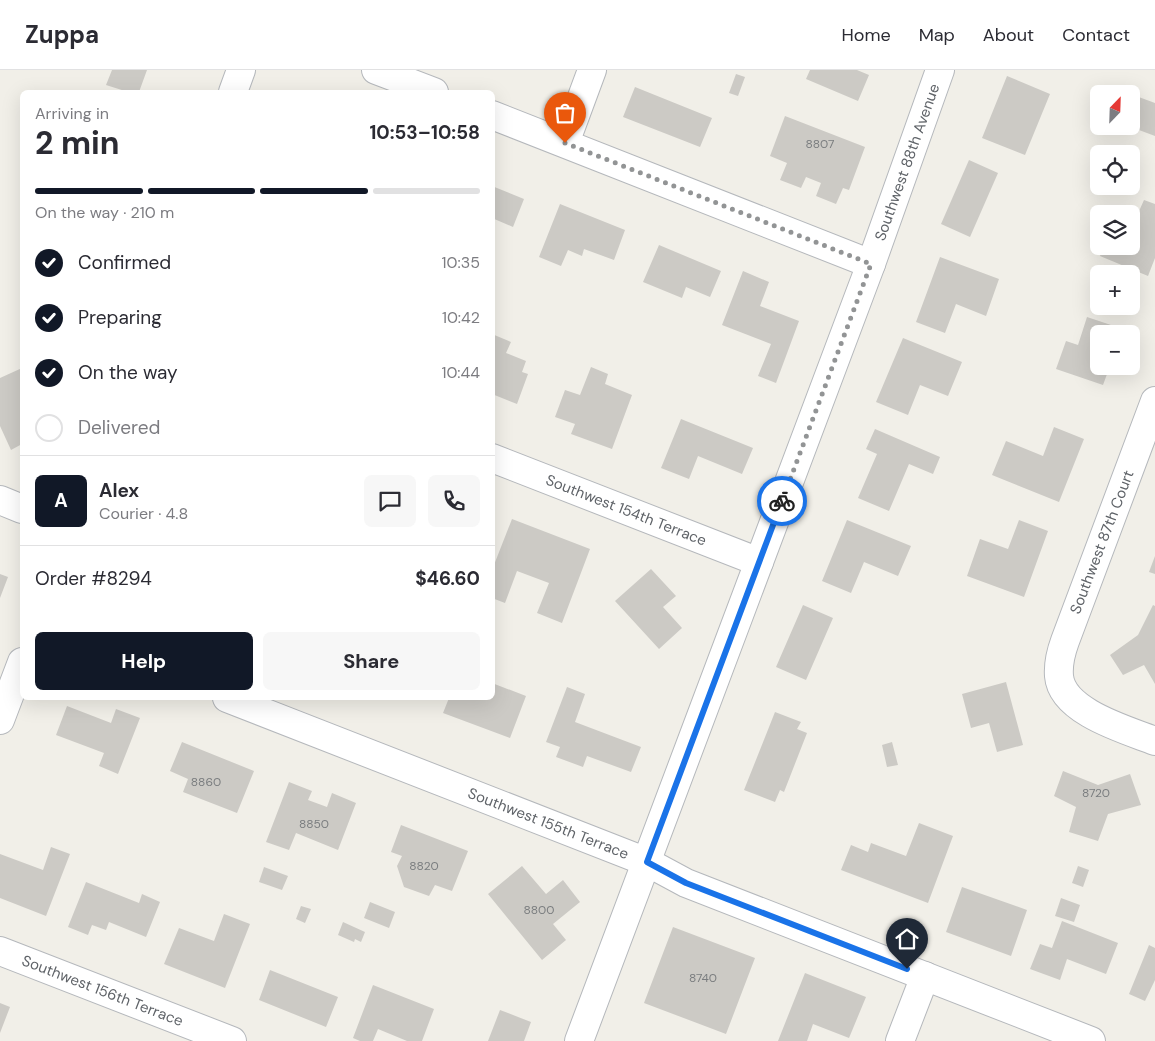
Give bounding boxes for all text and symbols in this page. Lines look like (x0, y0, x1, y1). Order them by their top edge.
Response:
text: Zuppa (25, 19, 99, 50)
text: Home (841, 23, 891, 47)
text: Map (919, 23, 955, 47)
text: About (983, 23, 1034, 47)
text: Contact (1062, 23, 1130, 47)
street label: Southwest 88th Avenue (870, 81, 944, 244)
north arrow (1090, 85, 1140, 135)
map controls (1090, 85, 1140, 375)
pin (544, 92, 586, 143)
icon: bag (551, 99, 579, 127)
text: Arriving in (35, 103, 109, 124)
text: 10:53–10:58 (369, 120, 480, 145)
text: 2 min (35, 122, 120, 164)
house number: 8807 (805, 136, 835, 152)
button: locate (1090, 145, 1140, 195)
text: On the way · 210 m (35, 202, 174, 223)
button: layers (1090, 205, 1140, 255)
icon: check (35, 249, 63, 277)
text: Confirmed (78, 250, 171, 275)
text: 10:35 (442, 252, 480, 273)
button: + (1090, 265, 1140, 315)
icon: check (35, 304, 63, 332)
text: Preparing (78, 305, 162, 330)
text: 10:42 (442, 307, 480, 328)
button: − (1090, 325, 1140, 375)
icon: check (35, 359, 63, 387)
text: On the way (78, 360, 178, 385)
text: 10:44 (441, 362, 480, 383)
text: Delivered (78, 415, 160, 440)
street label: Southwest 87th Court (1065, 467, 1139, 617)
street label: Southwest 154th Terrace (543, 470, 710, 551)
button: chat (364, 475, 416, 527)
button: phone (428, 475, 480, 527)
courier (757, 476, 807, 526)
text: Alex (99, 478, 139, 503)
icon: bike (768, 487, 796, 515)
text: A (54, 488, 68, 513)
text: Courier · 4.8 (99, 503, 188, 524)
text: Order #8294 (35, 566, 152, 591)
text: $46.60 (415, 566, 480, 591)
button: Help (35, 632, 253, 690)
button: Share (263, 632, 480, 690)
house number: 8860 (191, 774, 221, 790)
street label: Southwest 155th Terrace (465, 783, 632, 864)
house number: 8720 (1082, 785, 1110, 801)
house number: 8850 (299, 816, 329, 832)
house number: 8820 (409, 858, 439, 874)
house number: 8800 (523, 902, 555, 918)
pin (886, 918, 928, 969)
icon: home (893, 925, 921, 953)
street label: Southwest 156th Terrace (19, 950, 186, 1031)
house number: 8740 (689, 970, 717, 986)

